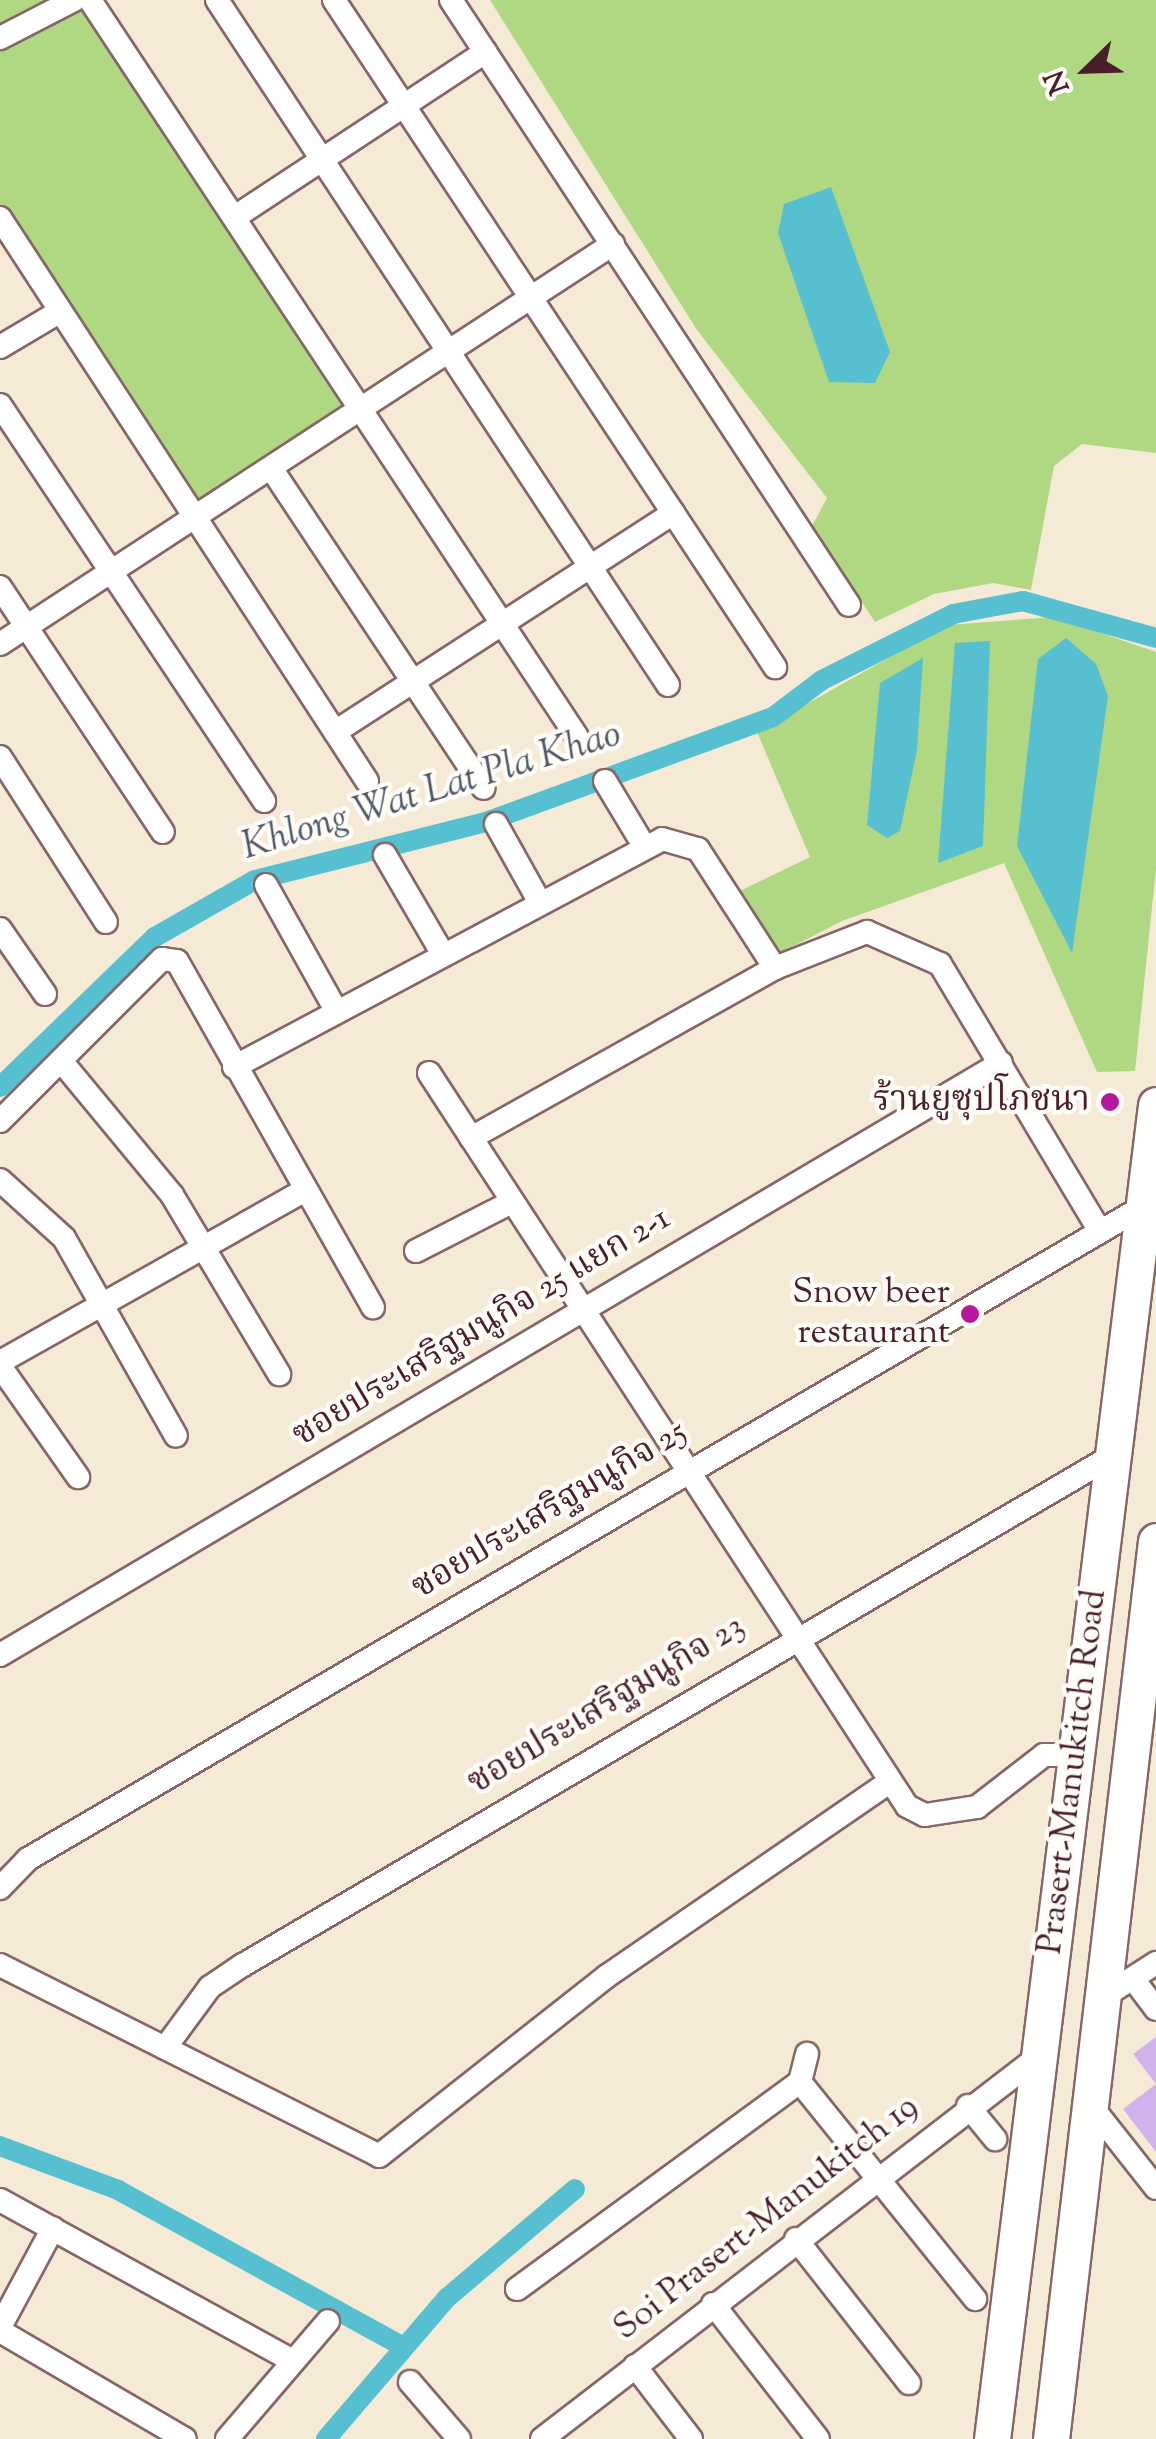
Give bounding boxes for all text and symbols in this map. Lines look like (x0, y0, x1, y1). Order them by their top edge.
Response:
north arrow (1036, 20, 1136, 120)
text: N (1036, 64, 1081, 100)
water label: Khlong Wat Lat Pla Khao (237, 714, 627, 872)
place label: ร้านยูซุปโภชนา (873, 1081, 1090, 1123)
marker: ร้านยูซุปโภชนา (1099, 1091, 1121, 1113)
street label: ซอยประเสริฐมนูกิจ 25 แยก 2-1 (286, 1199, 678, 1457)
place label: Snow beer restaurant (792, 1273, 950, 1355)
marker: Snow beer restaurant (959, 1303, 981, 1325)
street label: ซอยประเสริฐมนูกิจ 25 (405, 1412, 695, 1610)
street label: Prasert-Manukitch Road (1031, 1587, 1117, 1957)
street label: ซอยประเสริฐมนูกิจ 23 (461, 1607, 753, 1805)
street label: Soi Prasert-Manukitch 19 (607, 2087, 927, 2351)

